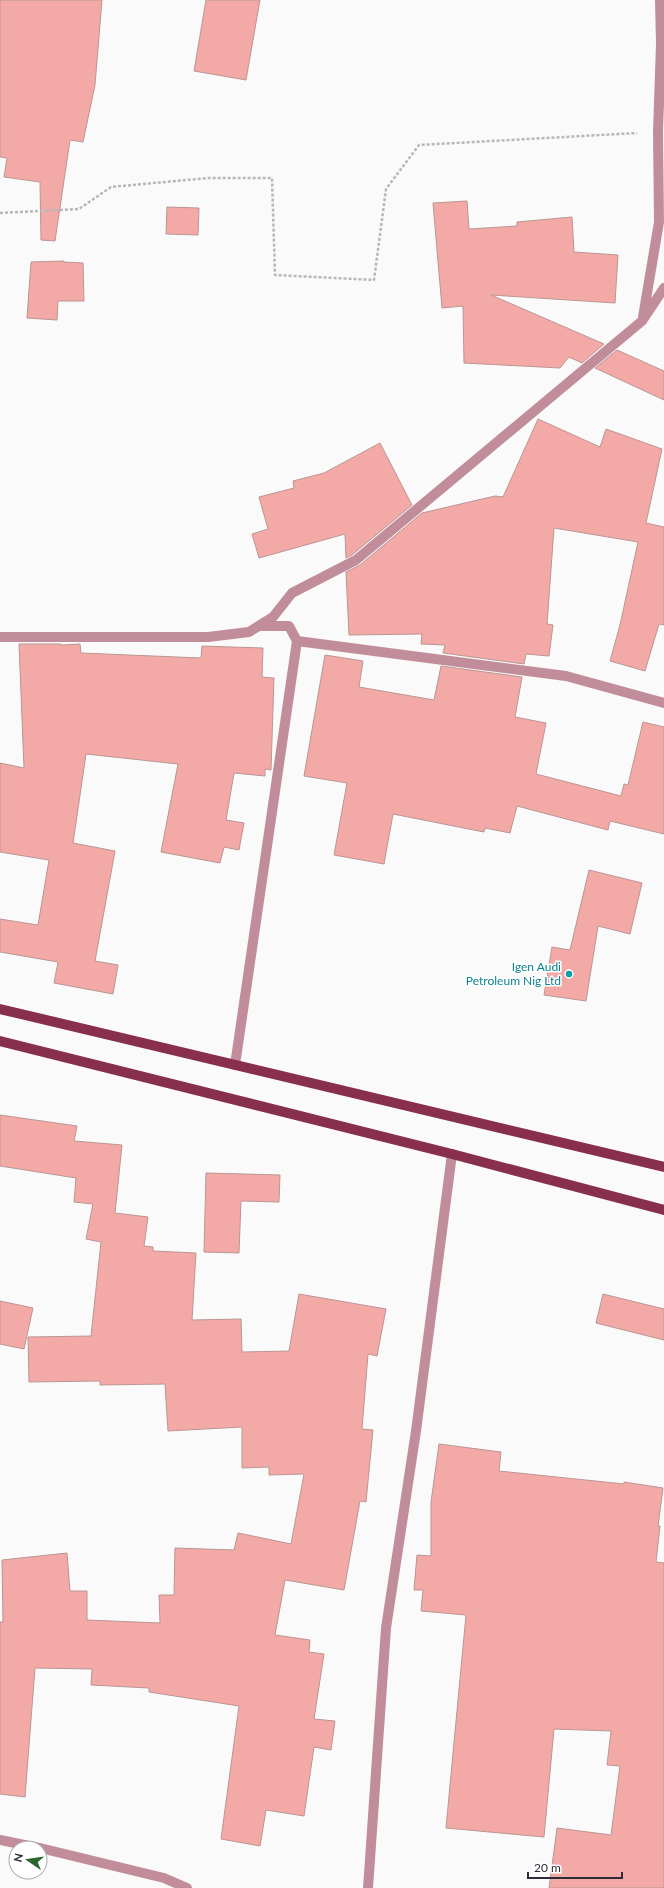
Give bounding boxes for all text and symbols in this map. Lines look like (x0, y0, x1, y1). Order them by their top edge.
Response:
place label: Igen Audi Petroleum Nig Ltd (466, 959, 561, 988)
marker: Igen Audi Petroleum Nig Ltd (564, 969, 574, 979)
north arrow (8, 1840, 48, 1880)
text: N (10, 1852, 25, 1863)
scale bar (528, 1854, 622, 1880)
text: 20 m (534, 1860, 561, 1875)

